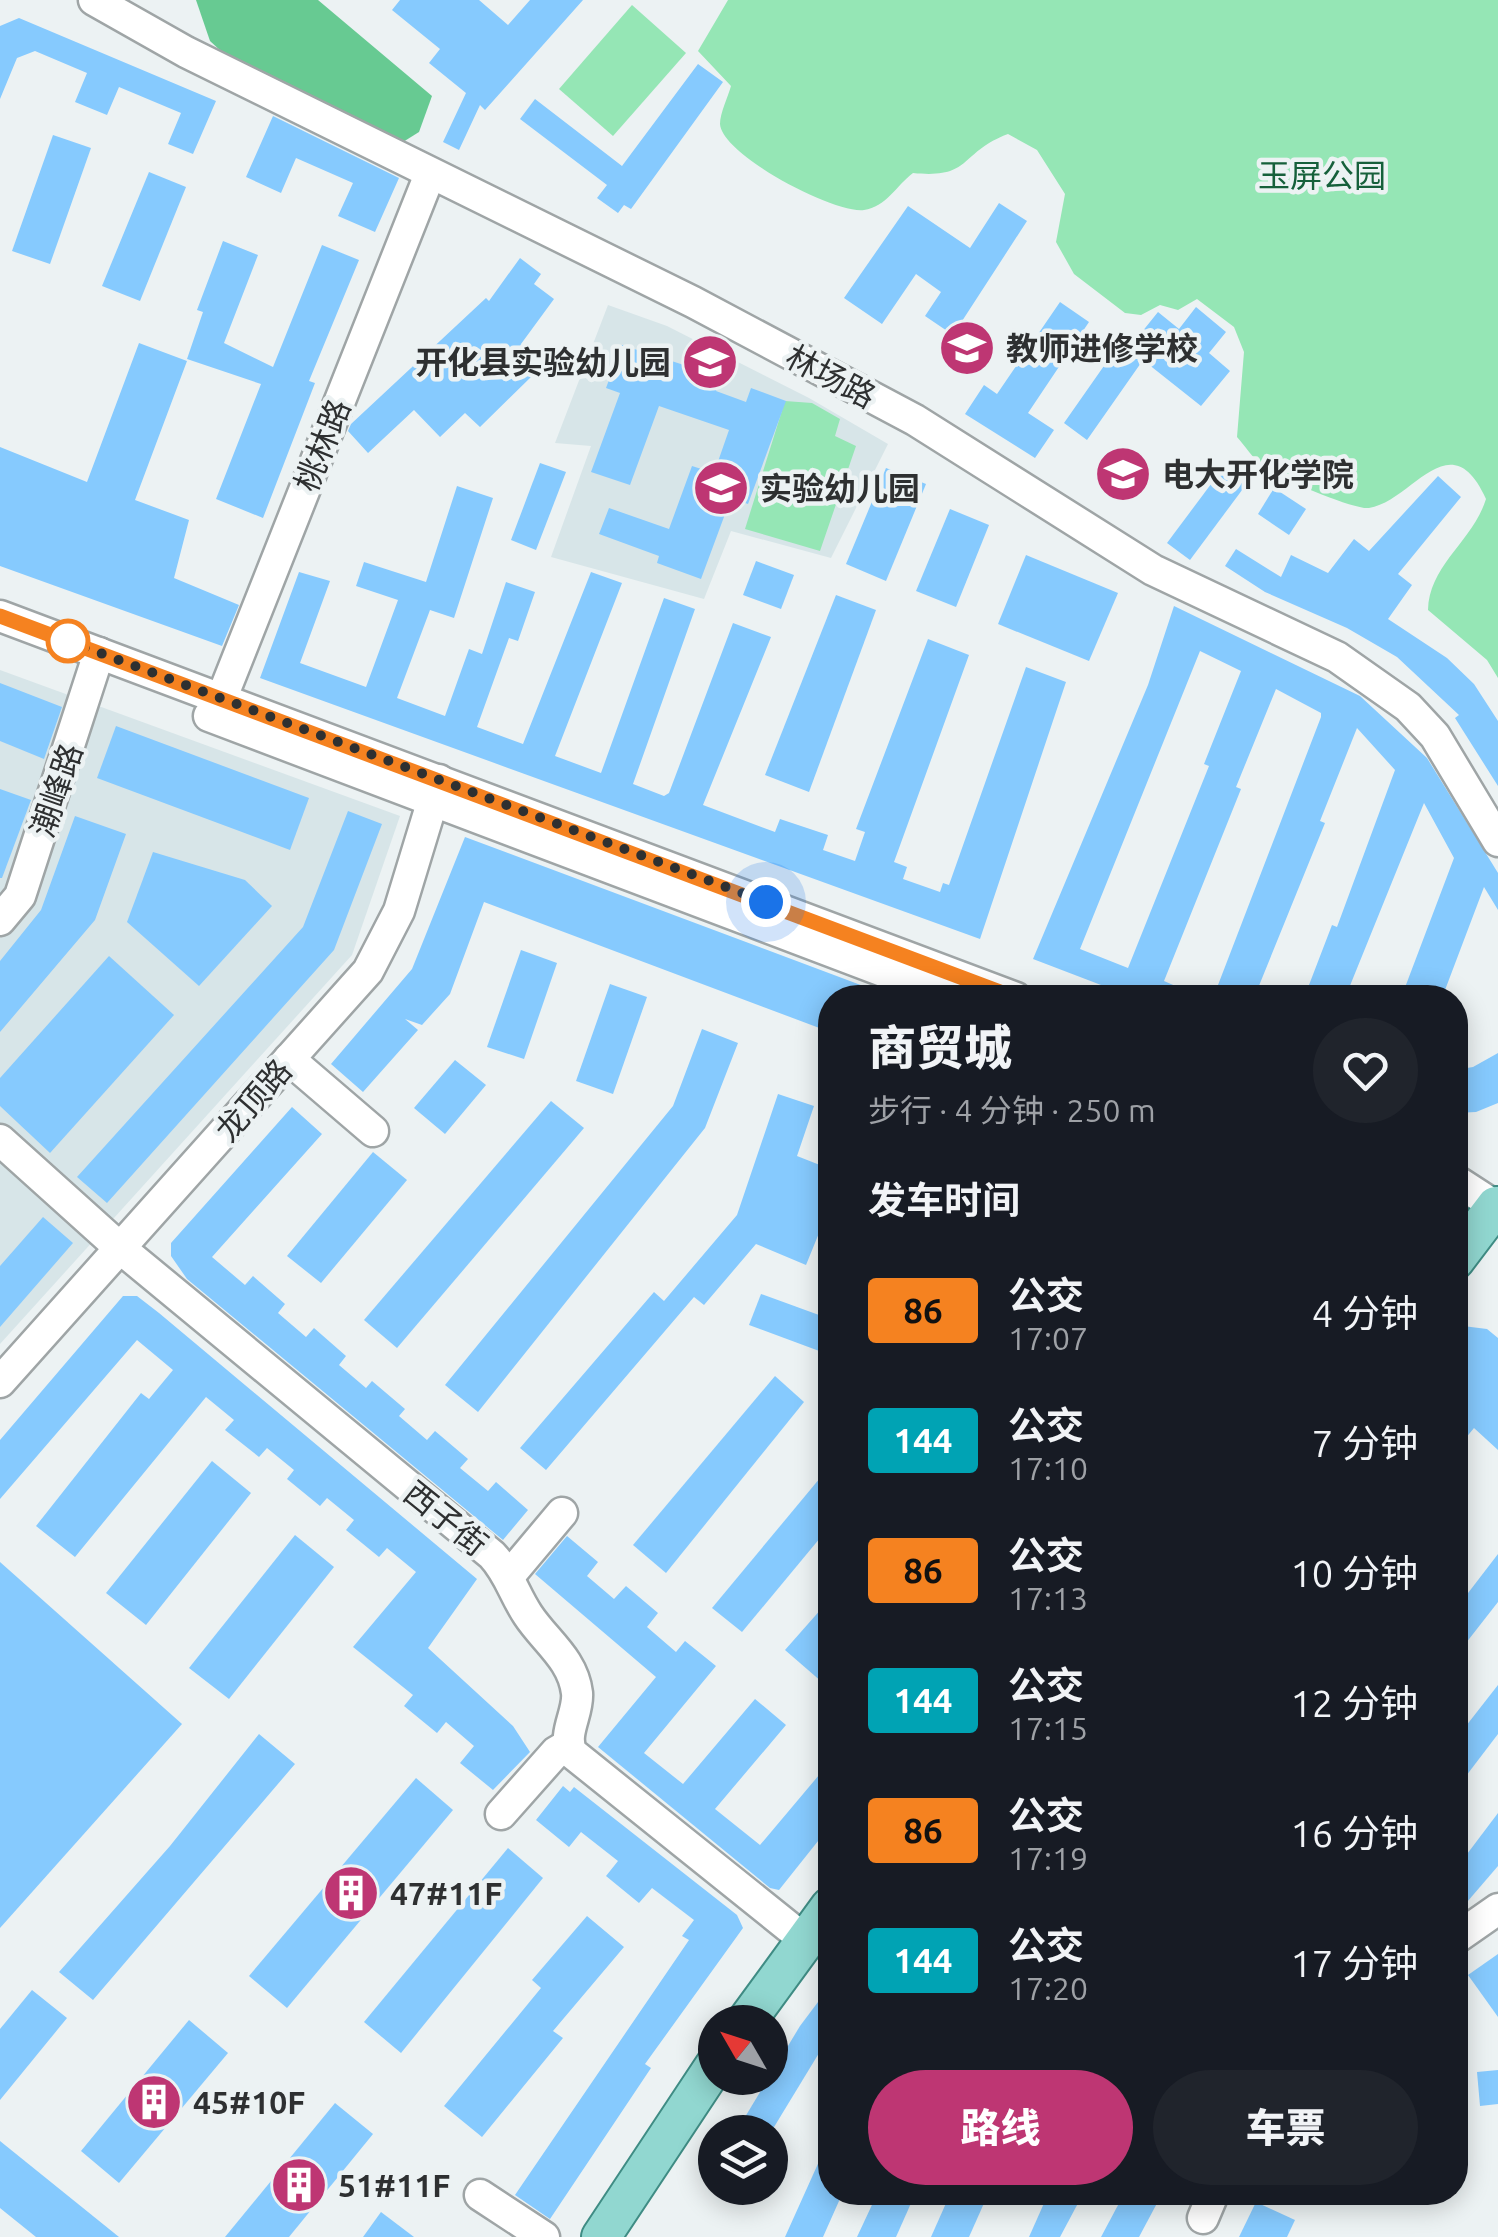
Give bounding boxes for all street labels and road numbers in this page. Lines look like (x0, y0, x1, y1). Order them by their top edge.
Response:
street label: 林场路 (780, 338, 882, 414)
street label: 桃林路 (287, 394, 357, 496)
street label: 潮峰路 (23, 739, 89, 841)
street label: 龙顶路 (208, 1052, 298, 1148)
street label: 西子街 (397, 1474, 495, 1562)

